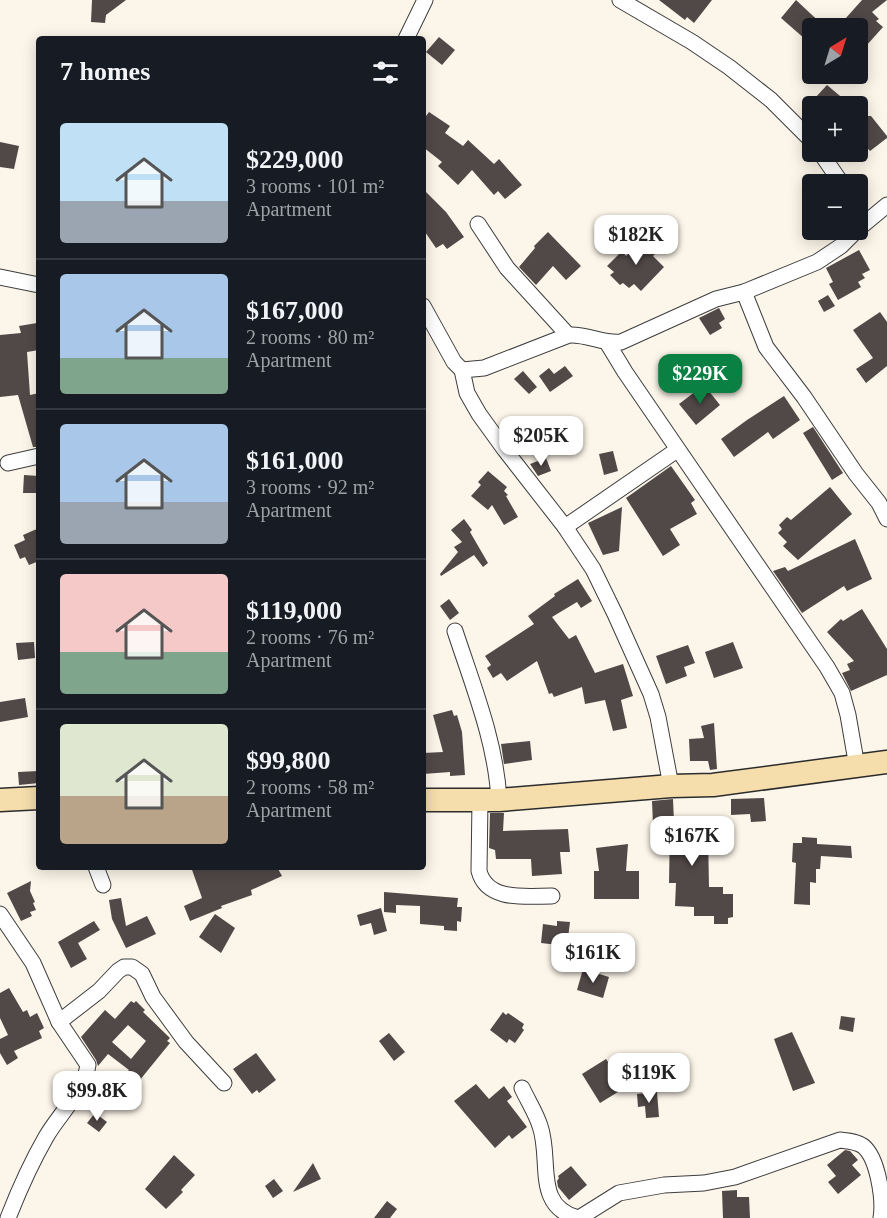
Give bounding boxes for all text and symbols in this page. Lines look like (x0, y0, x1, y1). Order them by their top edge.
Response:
north arrow (802, 18, 868, 84)
map controls (802, 18, 868, 240)
icon: filters (369, 56, 402, 89)
text: 7 homes (60, 57, 150, 86)
button: + (802, 96, 868, 162)
text: $229,000 (246, 145, 344, 174)
icon: home (108, 147, 180, 219)
button: − (802, 174, 868, 240)
text: 3 rooms · 101 m² (246, 175, 384, 197)
text: Apartment (246, 198, 332, 220)
pin: $182K (594, 215, 678, 266)
text: $182K (608, 223, 664, 245)
text: $167,000 (246, 296, 344, 325)
icon: home (108, 298, 180, 370)
text: 2 rooms · 80 m² (246, 326, 374, 348)
text: Apartment (246, 349, 332, 371)
pin: $229K (658, 354, 742, 405)
text: $229K (672, 362, 728, 384)
pin: $205K (499, 416, 583, 467)
text: $205K (513, 424, 569, 446)
text: $161,000 (246, 446, 344, 475)
icon: home (108, 448, 180, 520)
text: 3 rooms · 92 m² (246, 476, 374, 498)
text: Apartment (246, 499, 332, 521)
text: $119,000 (246, 596, 342, 625)
icon: home (108, 598, 180, 670)
text: 2 rooms · 76 m² (246, 626, 374, 648)
text: Apartment (246, 649, 332, 671)
text: $99,800 (246, 746, 331, 775)
icon: home (108, 748, 180, 820)
text: 2 rooms · 58 m² (246, 776, 374, 798)
text: Apartment (246, 799, 332, 821)
pin: $167K (650, 816, 734, 867)
text: $167K (664, 824, 720, 846)
pin: $161K (551, 933, 635, 984)
text: $161K (565, 941, 621, 963)
pin: $119K (607, 1053, 691, 1104)
text: $119K (622, 1061, 676, 1083)
pin: $99.8K (48, 1071, 146, 1122)
text: $99.8K (67, 1079, 127, 1101)

